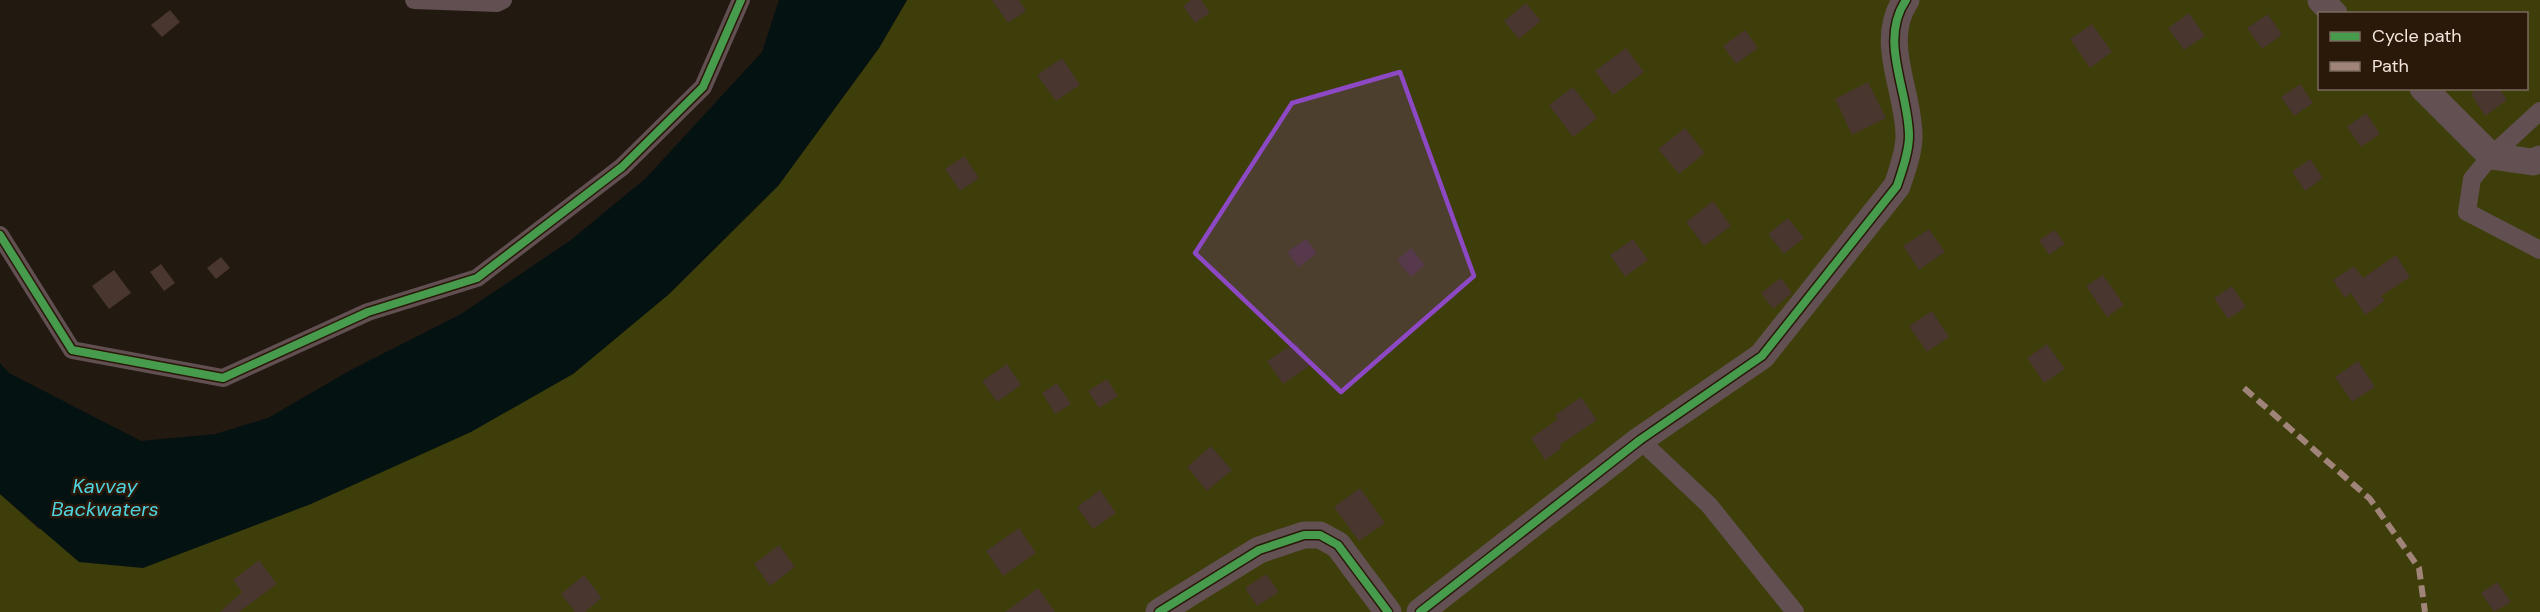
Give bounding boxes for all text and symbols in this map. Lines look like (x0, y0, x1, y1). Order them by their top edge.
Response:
legend (2318, 12, 2528, 90)
text: Cycle path (2372, 24, 2462, 48)
text: Path (2372, 54, 2409, 78)
water label: Kavvay Backwaters (51, 473, 159, 522)

